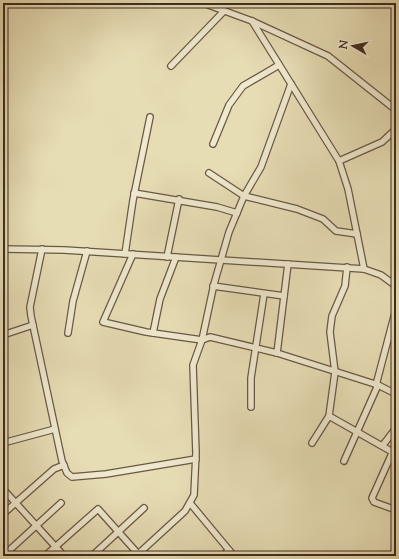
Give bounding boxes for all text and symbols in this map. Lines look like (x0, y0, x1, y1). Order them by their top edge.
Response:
north arrow (333, 26, 373, 66)
text: N (335, 39, 353, 51)

